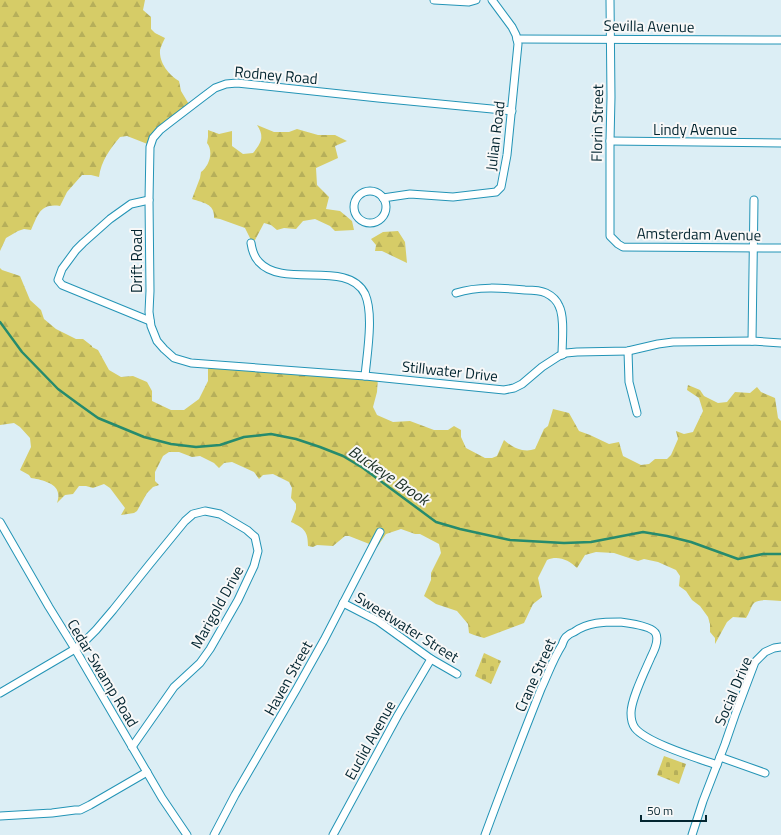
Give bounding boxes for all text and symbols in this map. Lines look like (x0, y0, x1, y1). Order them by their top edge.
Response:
street label: Sevilla Avenue (603, 14, 695, 38)
street label: Rodney Road (233, 60, 319, 90)
street label: Florin Street (585, 83, 609, 162)
street label: Julian Road (479, 100, 511, 172)
street label: Lindy Avenue (653, 118, 737, 141)
street label: Amsterdam Avenue (637, 221, 761, 247)
street label: Drift Road (125, 229, 148, 293)
street label: Stillwater Drive (401, 355, 499, 387)
water label: Buckeye Brook (344, 439, 436, 512)
street label: Marigold Drive (185, 561, 249, 653)
street label: Sweetwater Street (351, 586, 464, 669)
street label: Cedar Swamp Road (62, 615, 144, 731)
street label: Crane Street (509, 634, 562, 715)
street label: Haven Street (258, 636, 318, 720)
street label: Social Drive (708, 653, 758, 729)
street label: Euclid Avenue (339, 696, 401, 784)
scale bar (641, 797, 706, 823)
text: 50 m (647, 801, 673, 820)

